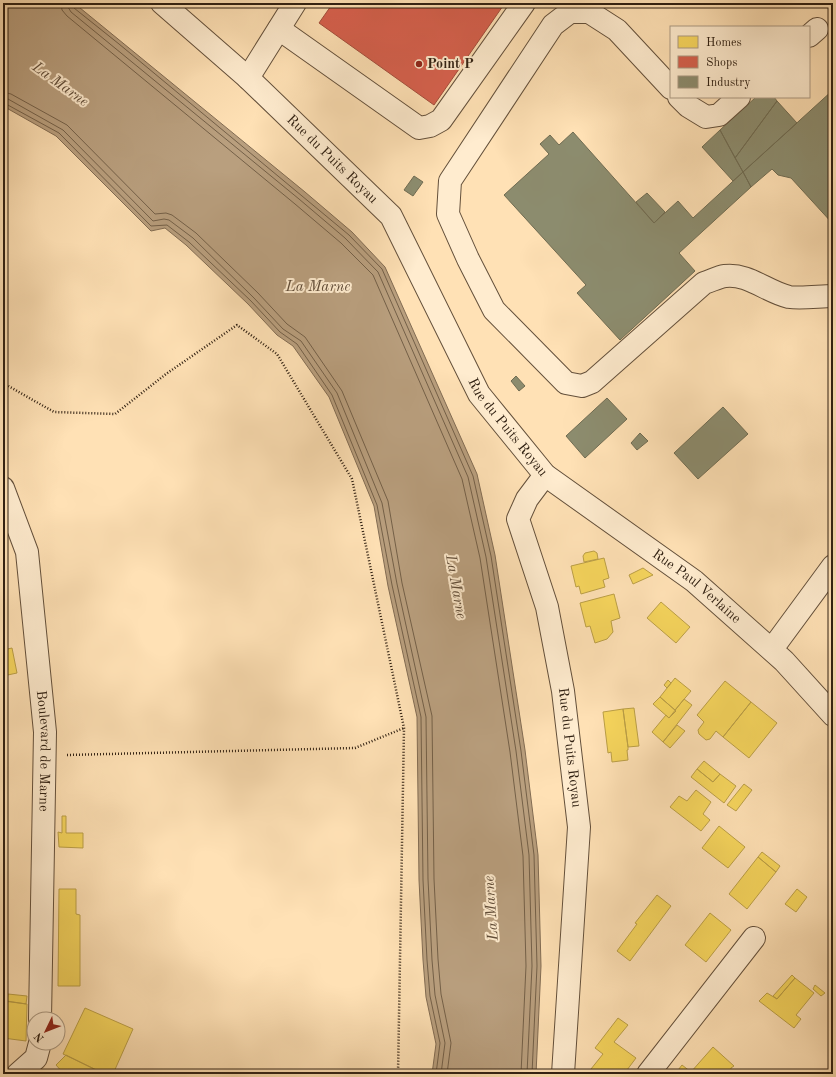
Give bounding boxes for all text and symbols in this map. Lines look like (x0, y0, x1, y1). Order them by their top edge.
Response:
legend (670, 26, 810, 98)
text: Homes (706, 37, 742, 49)
place label: Point P (427, 57, 474, 71)
text: Shops (706, 57, 737, 69)
water label: La Marne (28, 59, 91, 110)
marker: Point P (414, 59, 424, 69)
text: Industry (706, 77, 751, 89)
street label: Rue du Puits Royau (284, 112, 381, 206)
water label: La Marne (284, 280, 351, 295)
street label: Rue du Puits Royau (465, 376, 550, 479)
street label: Rue Paul Verlaine (650, 547, 743, 626)
water label: La Marne (442, 553, 468, 620)
street label: Rue du Puits Royau (556, 687, 584, 809)
street label: Boulevard de Marne (34, 690, 52, 812)
water label: La Marne (482, 875, 502, 942)
north arrow (26, 1011, 66, 1051)
text: N (32, 1030, 47, 1044)

